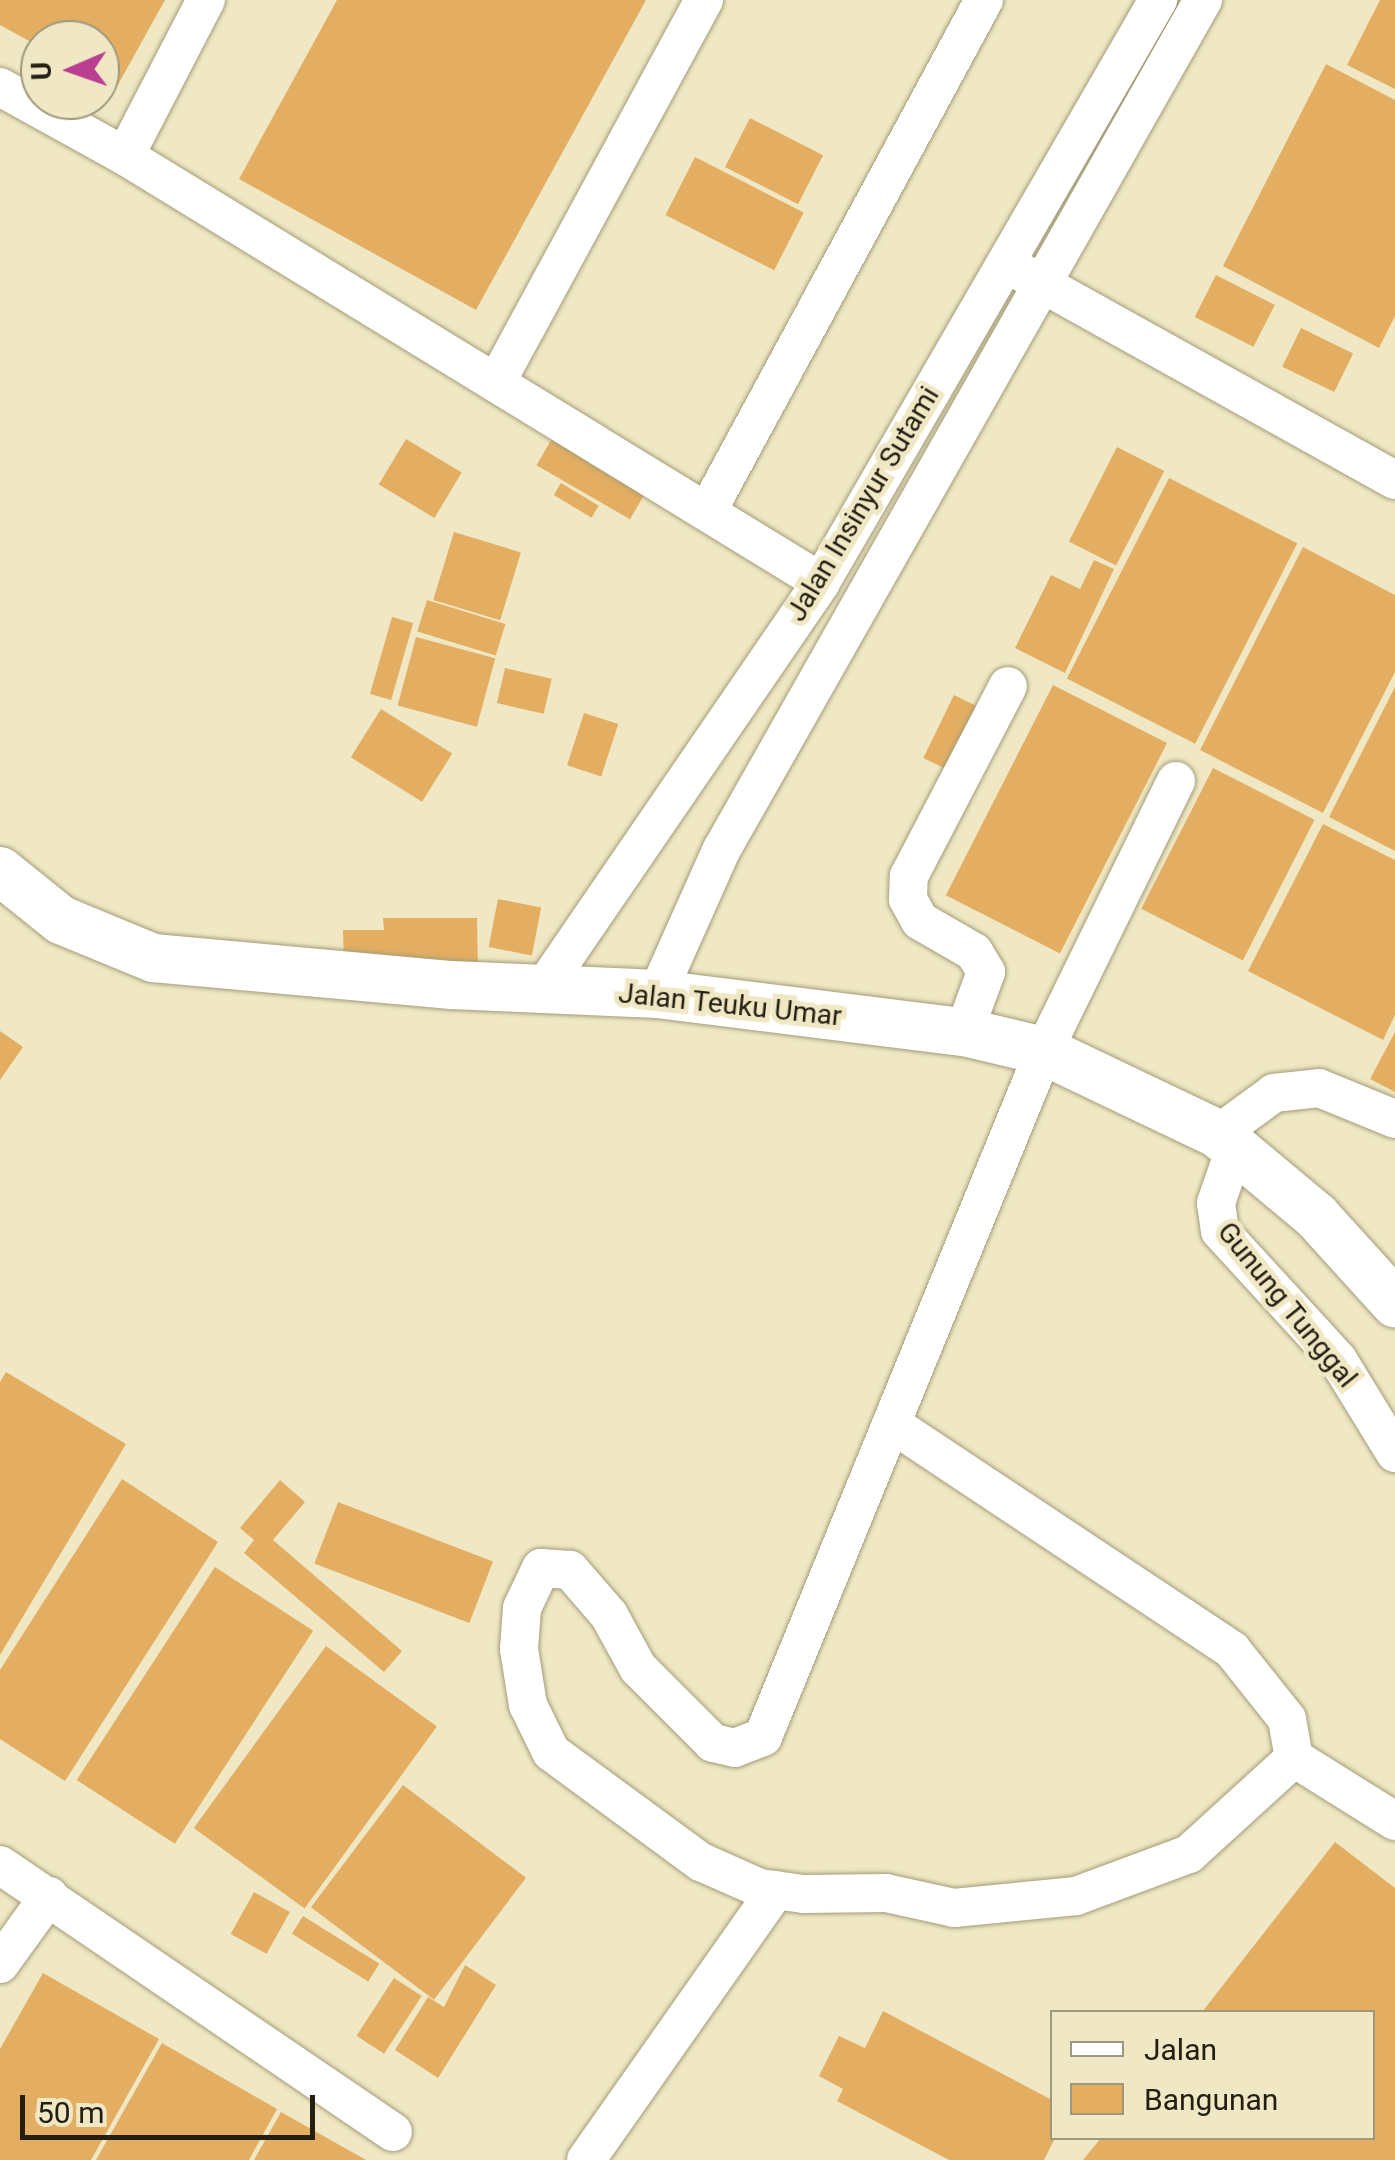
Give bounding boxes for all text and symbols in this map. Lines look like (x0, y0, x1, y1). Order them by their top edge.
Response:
north arrow (20, 20, 120, 120)
text: U (25, 61, 58, 81)
street label: Jalan Insinyur Sutami (780, 381, 946, 627)
street label: Jalan Teuku Umar (616, 977, 844, 1033)
street label: Gunung Tunggal (1210, 1215, 1364, 1395)
legend (1050, 2010, 1375, 2140)
text: Jalan (1144, 2032, 1217, 2067)
scale bar (25, 2075, 320, 2137)
text: Bangunan (1144, 2082, 1278, 2117)
text: 50 m (37, 2095, 104, 2130)

